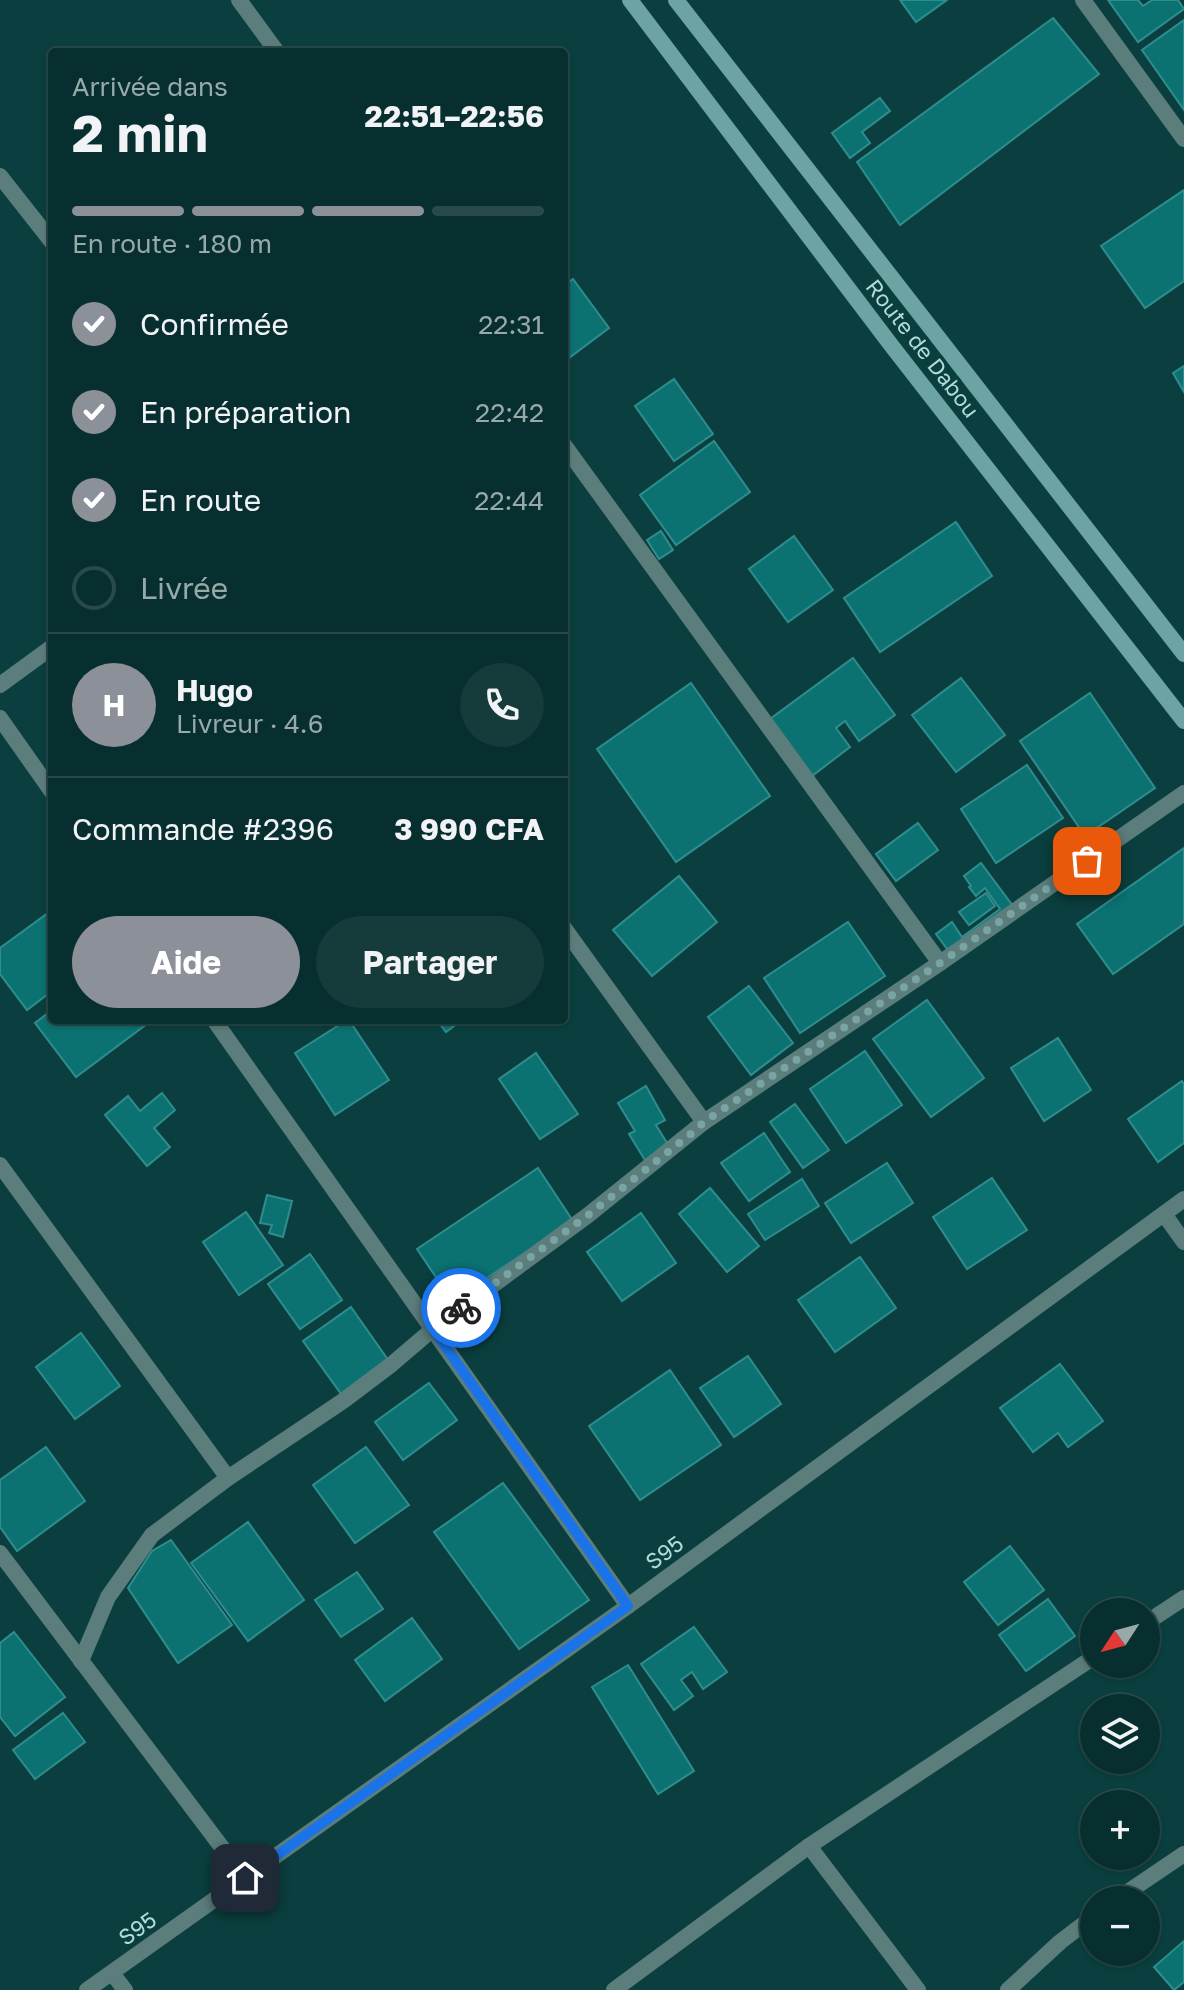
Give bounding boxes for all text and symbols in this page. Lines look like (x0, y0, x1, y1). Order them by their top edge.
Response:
text: Arrivée dans (72, 71, 228, 102)
text: 22:51–22:56 (365, 98, 544, 134)
text: 2 min (72, 101, 208, 163)
text: En route · 180 m (72, 228, 272, 259)
street label: Route de Dabou (861, 274, 985, 422)
icon: check (72, 302, 116, 346)
text: Confirmée (140, 306, 289, 342)
text: 22:31 (478, 309, 544, 340)
icon: check (72, 390, 116, 434)
text: En préparation (140, 394, 351, 430)
text: 22:42 (475, 397, 544, 428)
icon: check (72, 478, 116, 522)
text: En route (140, 482, 261, 518)
text: 22:44 (474, 485, 544, 516)
text: Livrée (140, 570, 228, 606)
button: phone (460, 663, 544, 747)
text: Hugo (176, 672, 253, 708)
text: H (103, 687, 125, 723)
text: Livreur · 4.6 (176, 708, 323, 739)
text: Commande #2396 (72, 811, 334, 847)
text: 3 990 CFA (394, 811, 544, 847)
pin (1053, 827, 1121, 895)
icon: bag (1065, 839, 1109, 883)
button: Aide (72, 916, 300, 1008)
button: Partager (316, 916, 544, 1008)
courier (421, 1268, 501, 1348)
icon: bike (439, 1286, 483, 1330)
street label: S95 (640, 1529, 688, 1575)
north arrow (1080, 1598, 1160, 1678)
map controls (1080, 1598, 1160, 1966)
button: layers (1080, 1694, 1160, 1774)
button: + (1080, 1790, 1160, 1870)
pin (211, 1844, 279, 1912)
icon: home (223, 1856, 267, 1900)
button: − (1080, 1886, 1160, 1966)
street label: S95 (113, 1905, 161, 1951)

